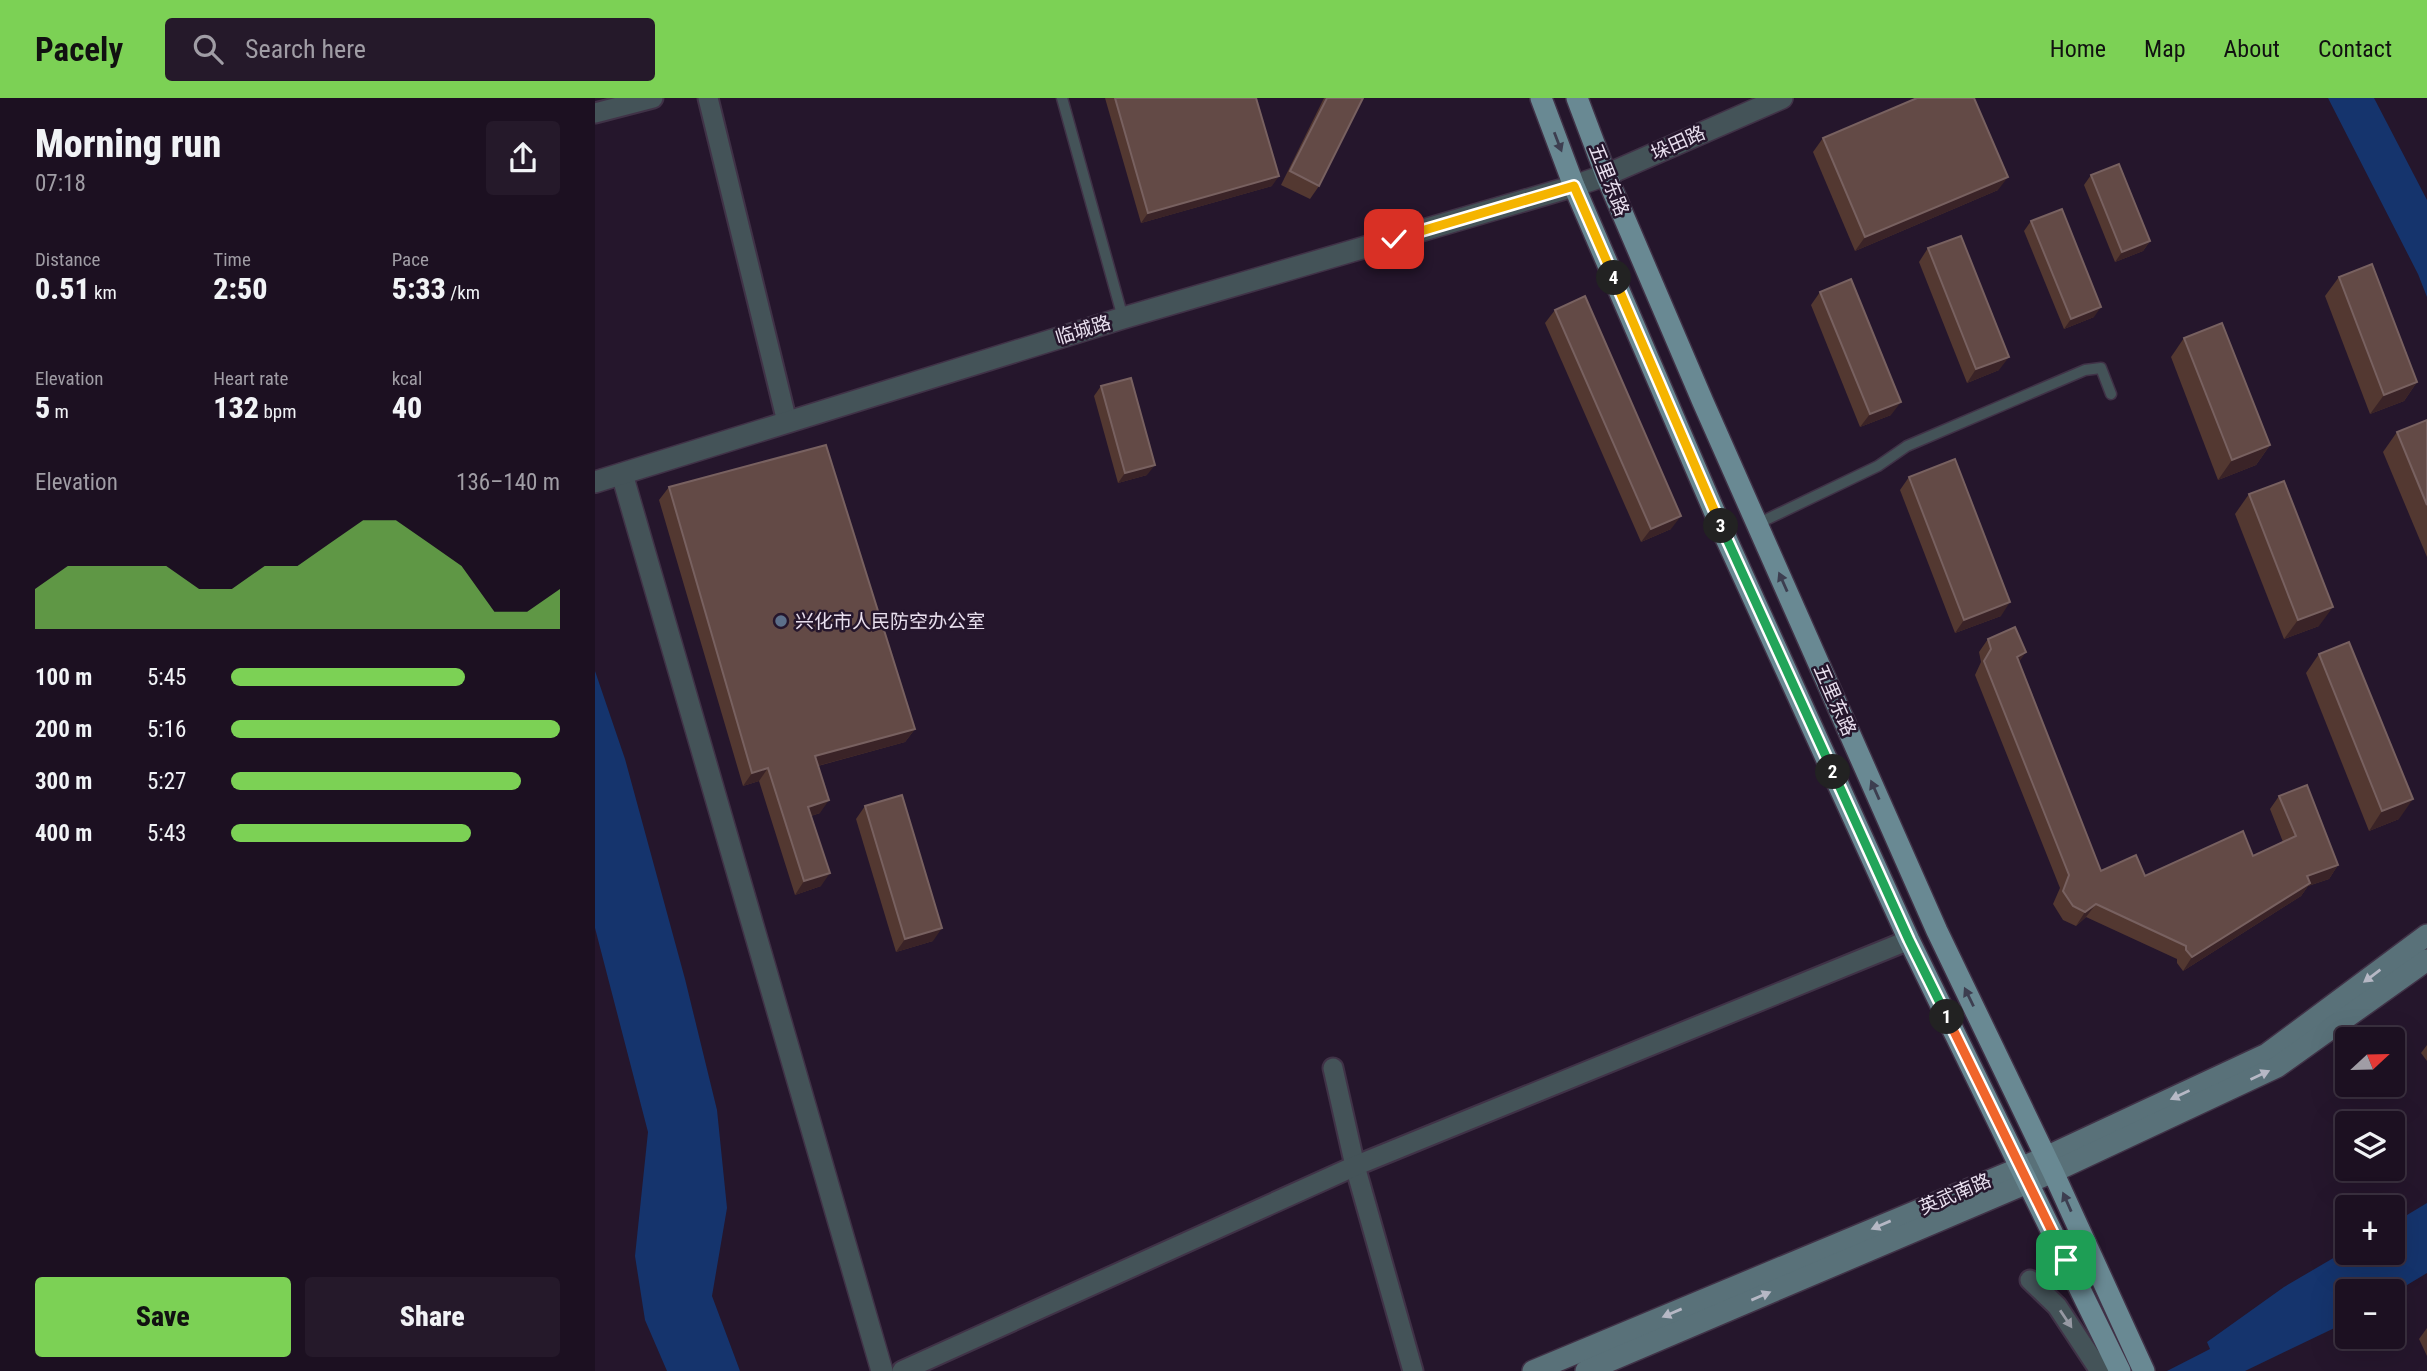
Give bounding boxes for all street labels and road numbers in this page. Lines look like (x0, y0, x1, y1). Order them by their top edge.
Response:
street label: 垛田路 (1647, 121, 1709, 165)
street label: 五里东路 (1584, 140, 1634, 220)
street label: 临城路 (1052, 311, 1114, 349)
street label: 五里东路 (1809, 661, 1861, 739)
street label: 英武南路 (1916, 1169, 1994, 1219)

